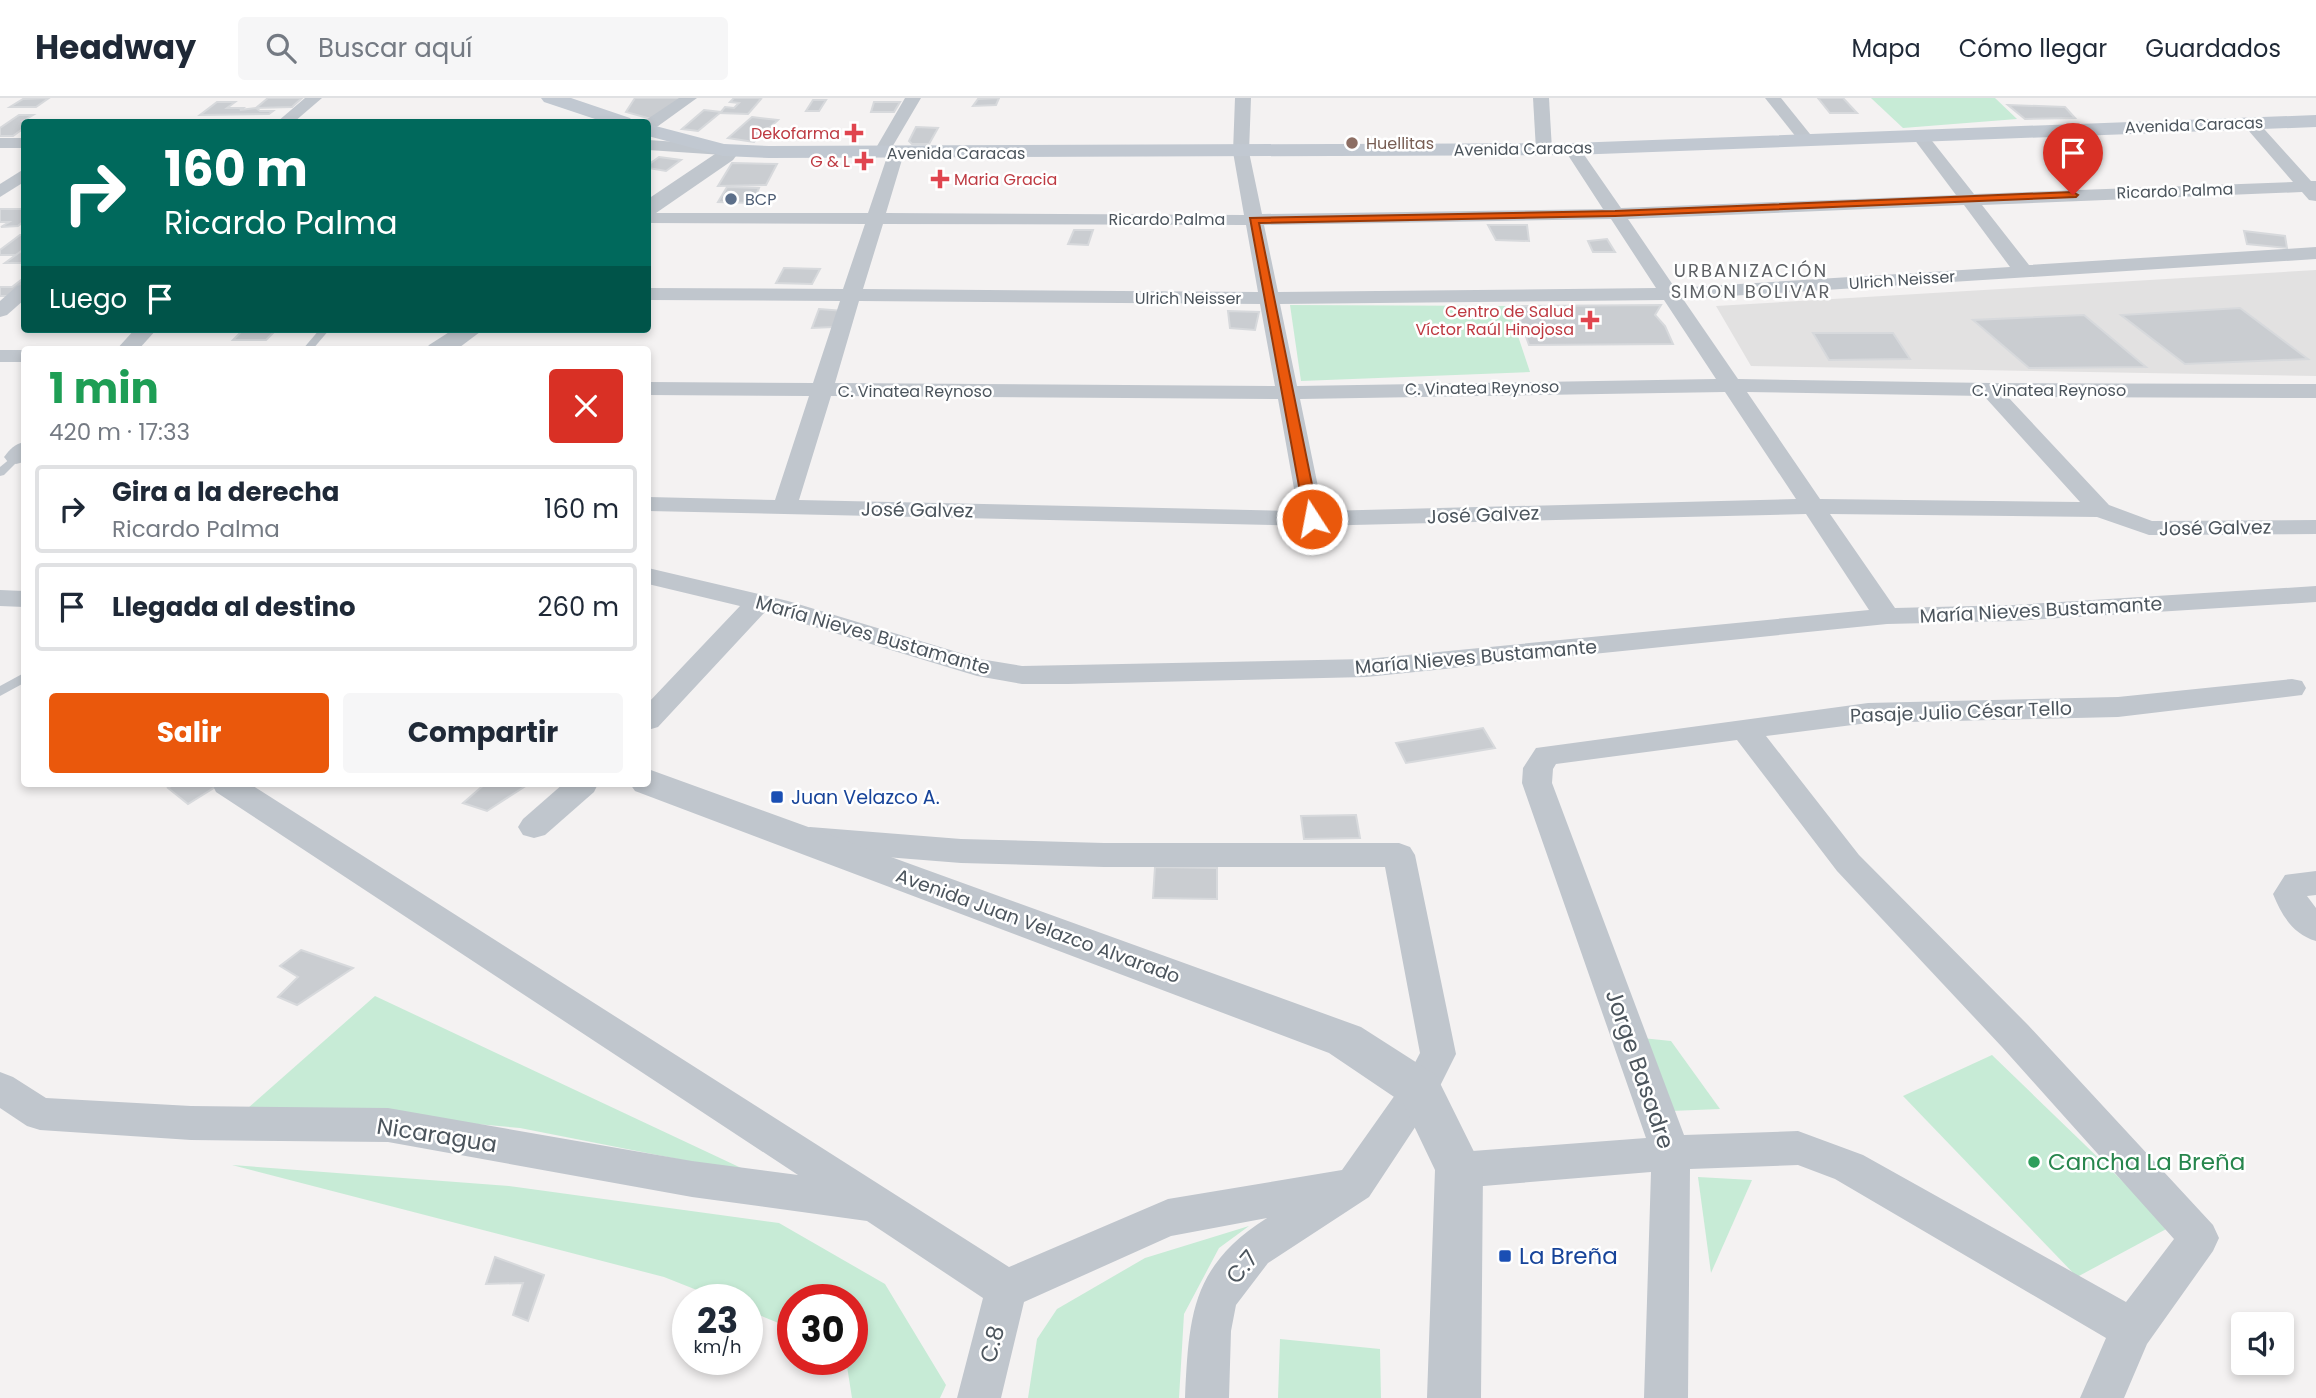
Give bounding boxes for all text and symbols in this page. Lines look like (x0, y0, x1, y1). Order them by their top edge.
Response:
search box (238, 17, 728, 80)
text: Headway (35, 24, 196, 71)
icon: search (262, 29, 300, 67)
text: Buscar aquí (318, 30, 472, 66)
text: Mapa (1851, 32, 1921, 65)
text: Cómo llegar (1959, 32, 2107, 65)
text: Guardados (2145, 32, 2281, 65)
street label: Avenida Caracas (2124, 111, 2264, 139)
place label: Dekofarma (751, 122, 840, 145)
pin (2043, 123, 2103, 195)
marker: Dekofarma (846, 125, 862, 141)
place label: Huellitas (1366, 132, 1434, 155)
icon: arrive (2054, 134, 2092, 172)
text: 160 m (164, 135, 308, 203)
marker: Huellitas (1344, 135, 1360, 151)
street label: Avenida Caracas (1454, 136, 1592, 162)
street label: Avenida Caracas (887, 142, 1025, 165)
icon: right (49, 147, 140, 238)
place label: G & L (810, 150, 850, 173)
marker: G & L (856, 153, 872, 169)
place label: Maria Gracia (954, 168, 1057, 191)
marker: Maria Gracia (932, 171, 948, 187)
street label: Ricardo Palma (2116, 177, 2234, 205)
place label: BCP (745, 188, 776, 211)
marker: BCP (723, 191, 739, 207)
text: Ricardo Palma (164, 200, 398, 245)
street label: Ricardo Palma (1109, 208, 1225, 231)
district label: URBANIZACIÓN SIMON BOLIVAR (1671, 258, 1831, 304)
street label: Ulrich Neisser (1848, 265, 1956, 295)
icon: arrive (141, 280, 179, 318)
text: Luego (49, 281, 127, 317)
street label: Ulrich Neisser (1135, 287, 1241, 310)
place label: Centro de Salud Víctor Raúl Hinojosa (1415, 300, 1574, 341)
marker: Centro de Salud Víctor Raúl Hinojosa (1580, 310, 1600, 330)
text: 1 min (49, 359, 159, 418)
button: close (549, 369, 623, 443)
street label: C. Vinatea Reynoso (1405, 375, 1559, 401)
street label: C. Vinatea Reynoso (1972, 379, 2126, 402)
street label: C. Vinatea Reynoso (838, 380, 992, 403)
text: 420 m · 17:33 (49, 416, 190, 448)
text: Gira a la derecha (112, 474, 340, 510)
position arrow (1275, 482, 1349, 556)
icon: right (53, 490, 91, 528)
text: 160 m (544, 491, 619, 527)
street label: José Galvez (861, 496, 973, 524)
street label: José Galvez (1426, 500, 1540, 530)
text: Ricardo Palma (112, 513, 280, 545)
street label: José Galvez (2159, 514, 2271, 542)
icon: arrive (53, 588, 91, 626)
text: Llegada al destino (112, 589, 356, 625)
text: 260 m (537, 589, 619, 625)
street label: María Nieves Bustamante (753, 589, 993, 681)
street label: María Nieves Bustamante (1919, 590, 2163, 630)
street label: María Nieves Bustamante (1354, 633, 1598, 681)
button: Salir (49, 693, 329, 773)
button: Compartir (343, 693, 623, 773)
street label: Pasaje Julio César Tello (1850, 695, 2072, 729)
place label: Juan Velazco A. (791, 784, 940, 811)
marker: Juan Velazco A. (769, 789, 785, 805)
street label: Avenida Juan Velazco Alvarado (892, 862, 1184, 990)
street label: Jorge Basadre (1598, 985, 1682, 1153)
street label: Nicaragua (375, 1110, 499, 1160)
place label: Cancha La Breña (2048, 1146, 2245, 1178)
marker: Cancha La Breña (2026, 1154, 2042, 1170)
place label: La Breña (1519, 1240, 1618, 1272)
street label: C.7 (1218, 1243, 1266, 1291)
marker: La Breña (1497, 1248, 1513, 1264)
speed limit sign: 30 (777, 1284, 868, 1375)
text: 23 (697, 1296, 738, 1345)
map controls (2231, 1312, 2294, 1375)
button: sound (2231, 1312, 2294, 1375)
street label: C.8 (972, 1322, 1012, 1366)
text: km/h (694, 1334, 741, 1359)

